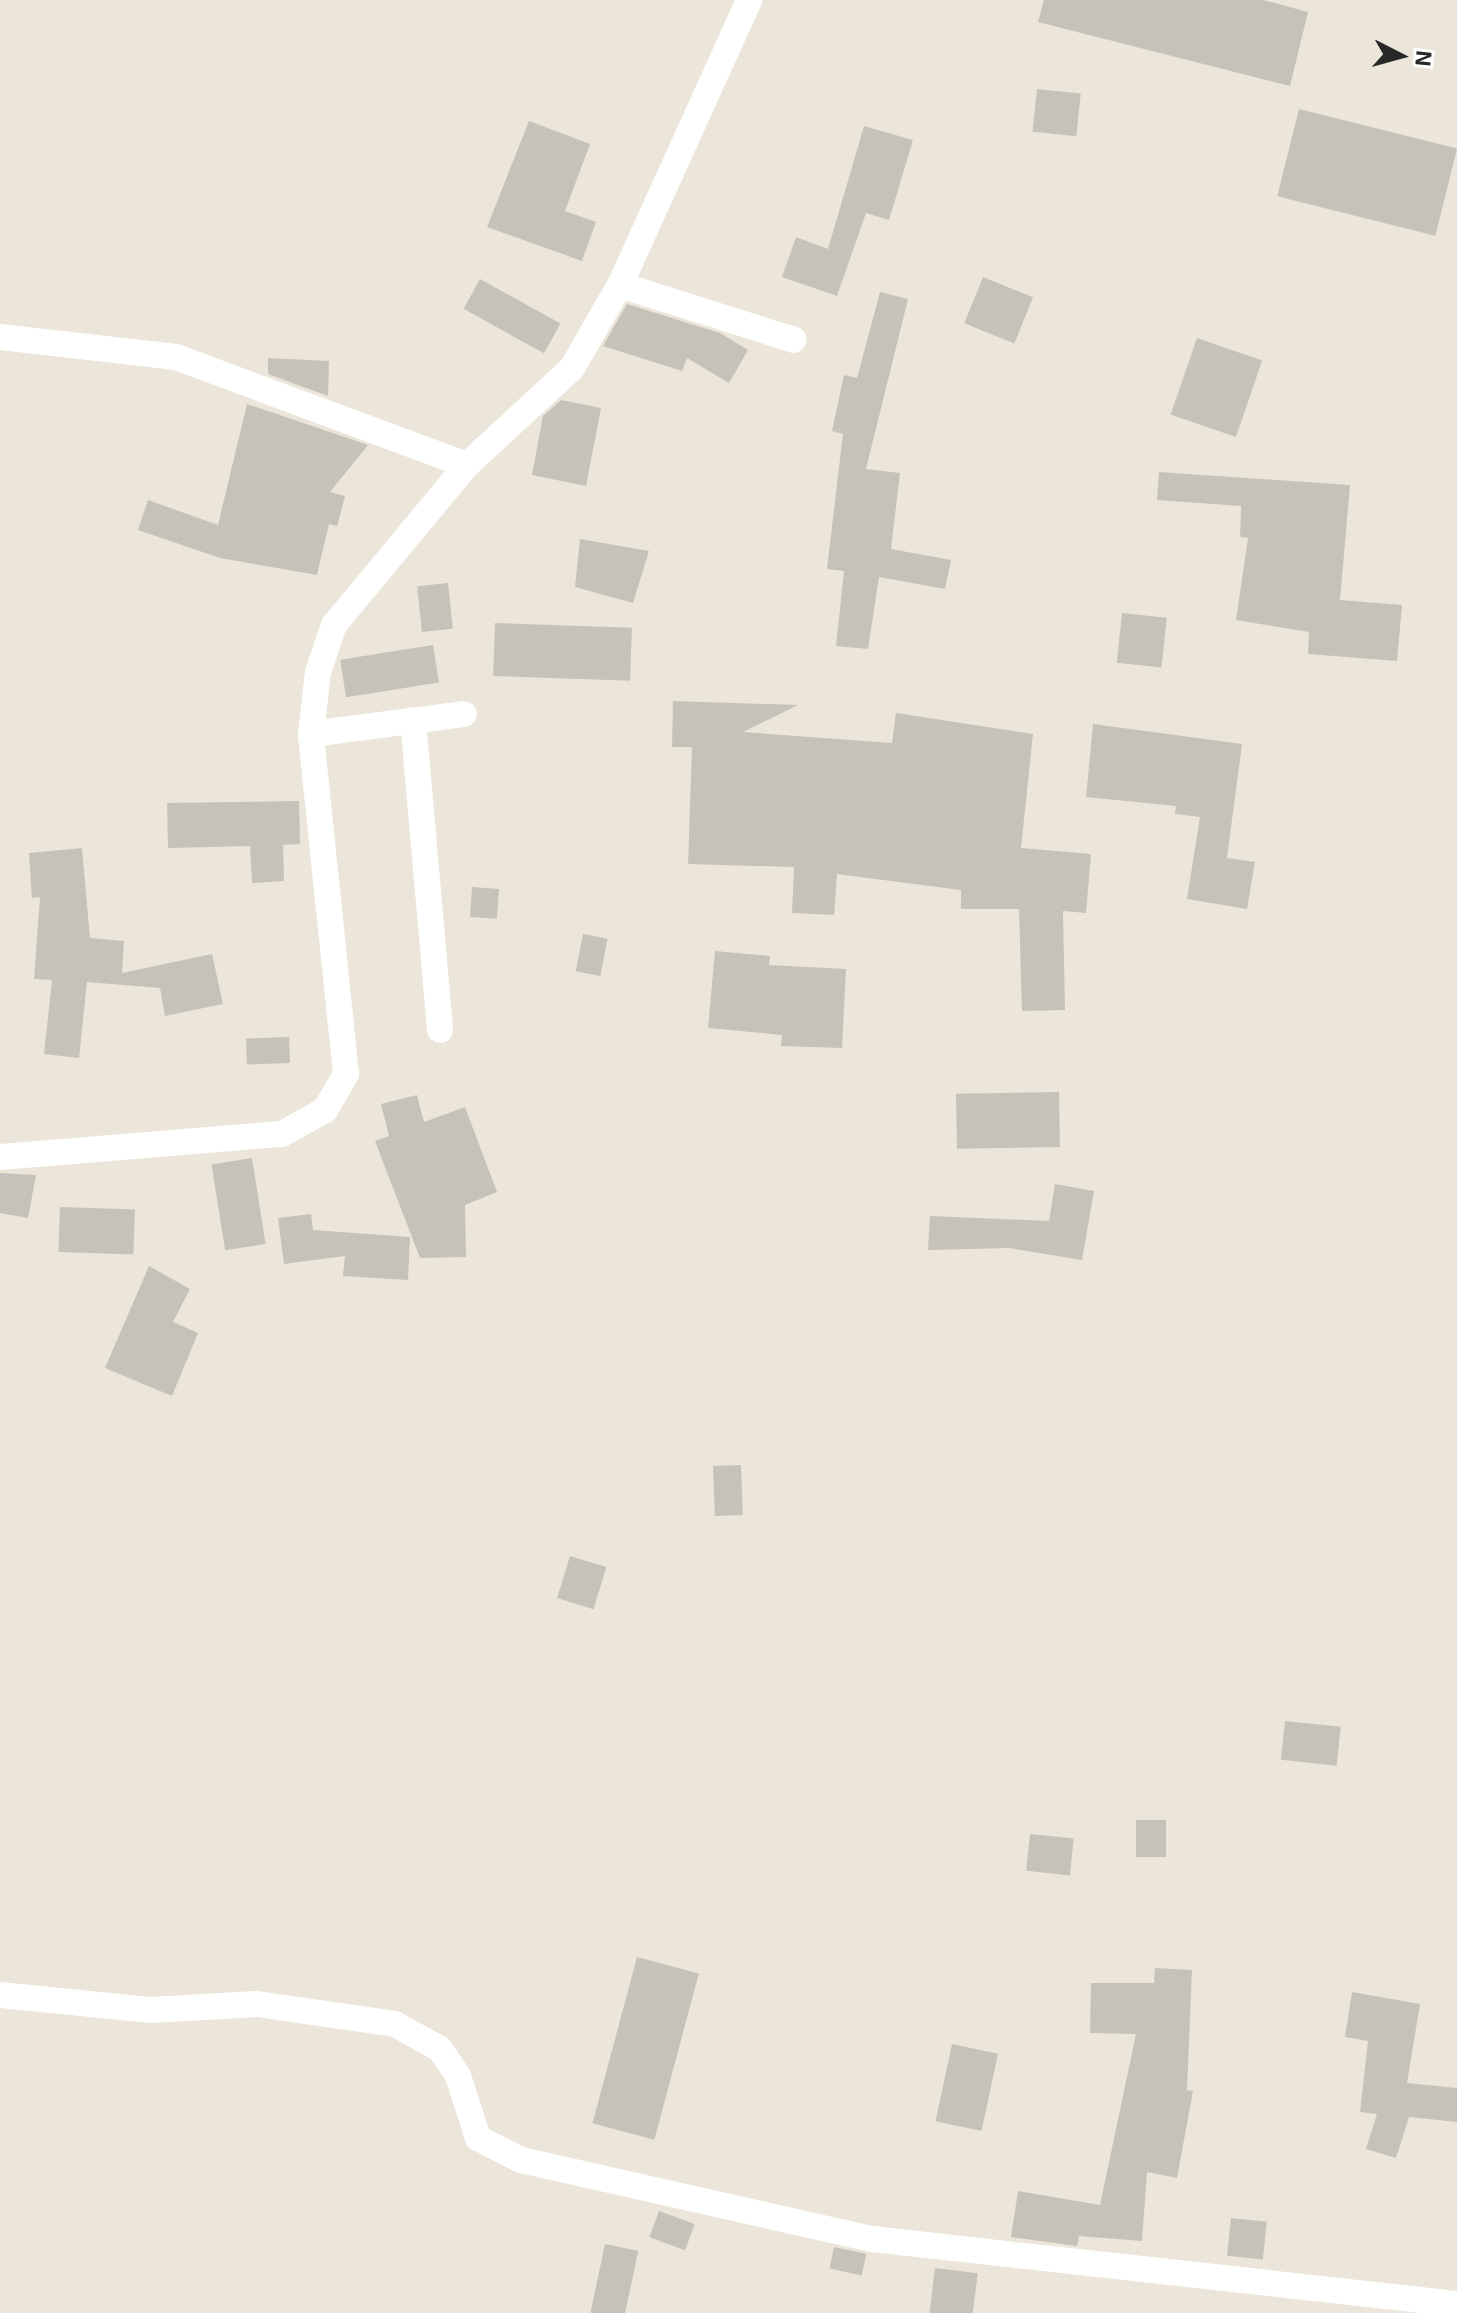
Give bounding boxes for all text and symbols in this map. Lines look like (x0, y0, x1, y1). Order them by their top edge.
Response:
north arrow (1361, 16, 1441, 96)
text: N (1411, 49, 1439, 68)

